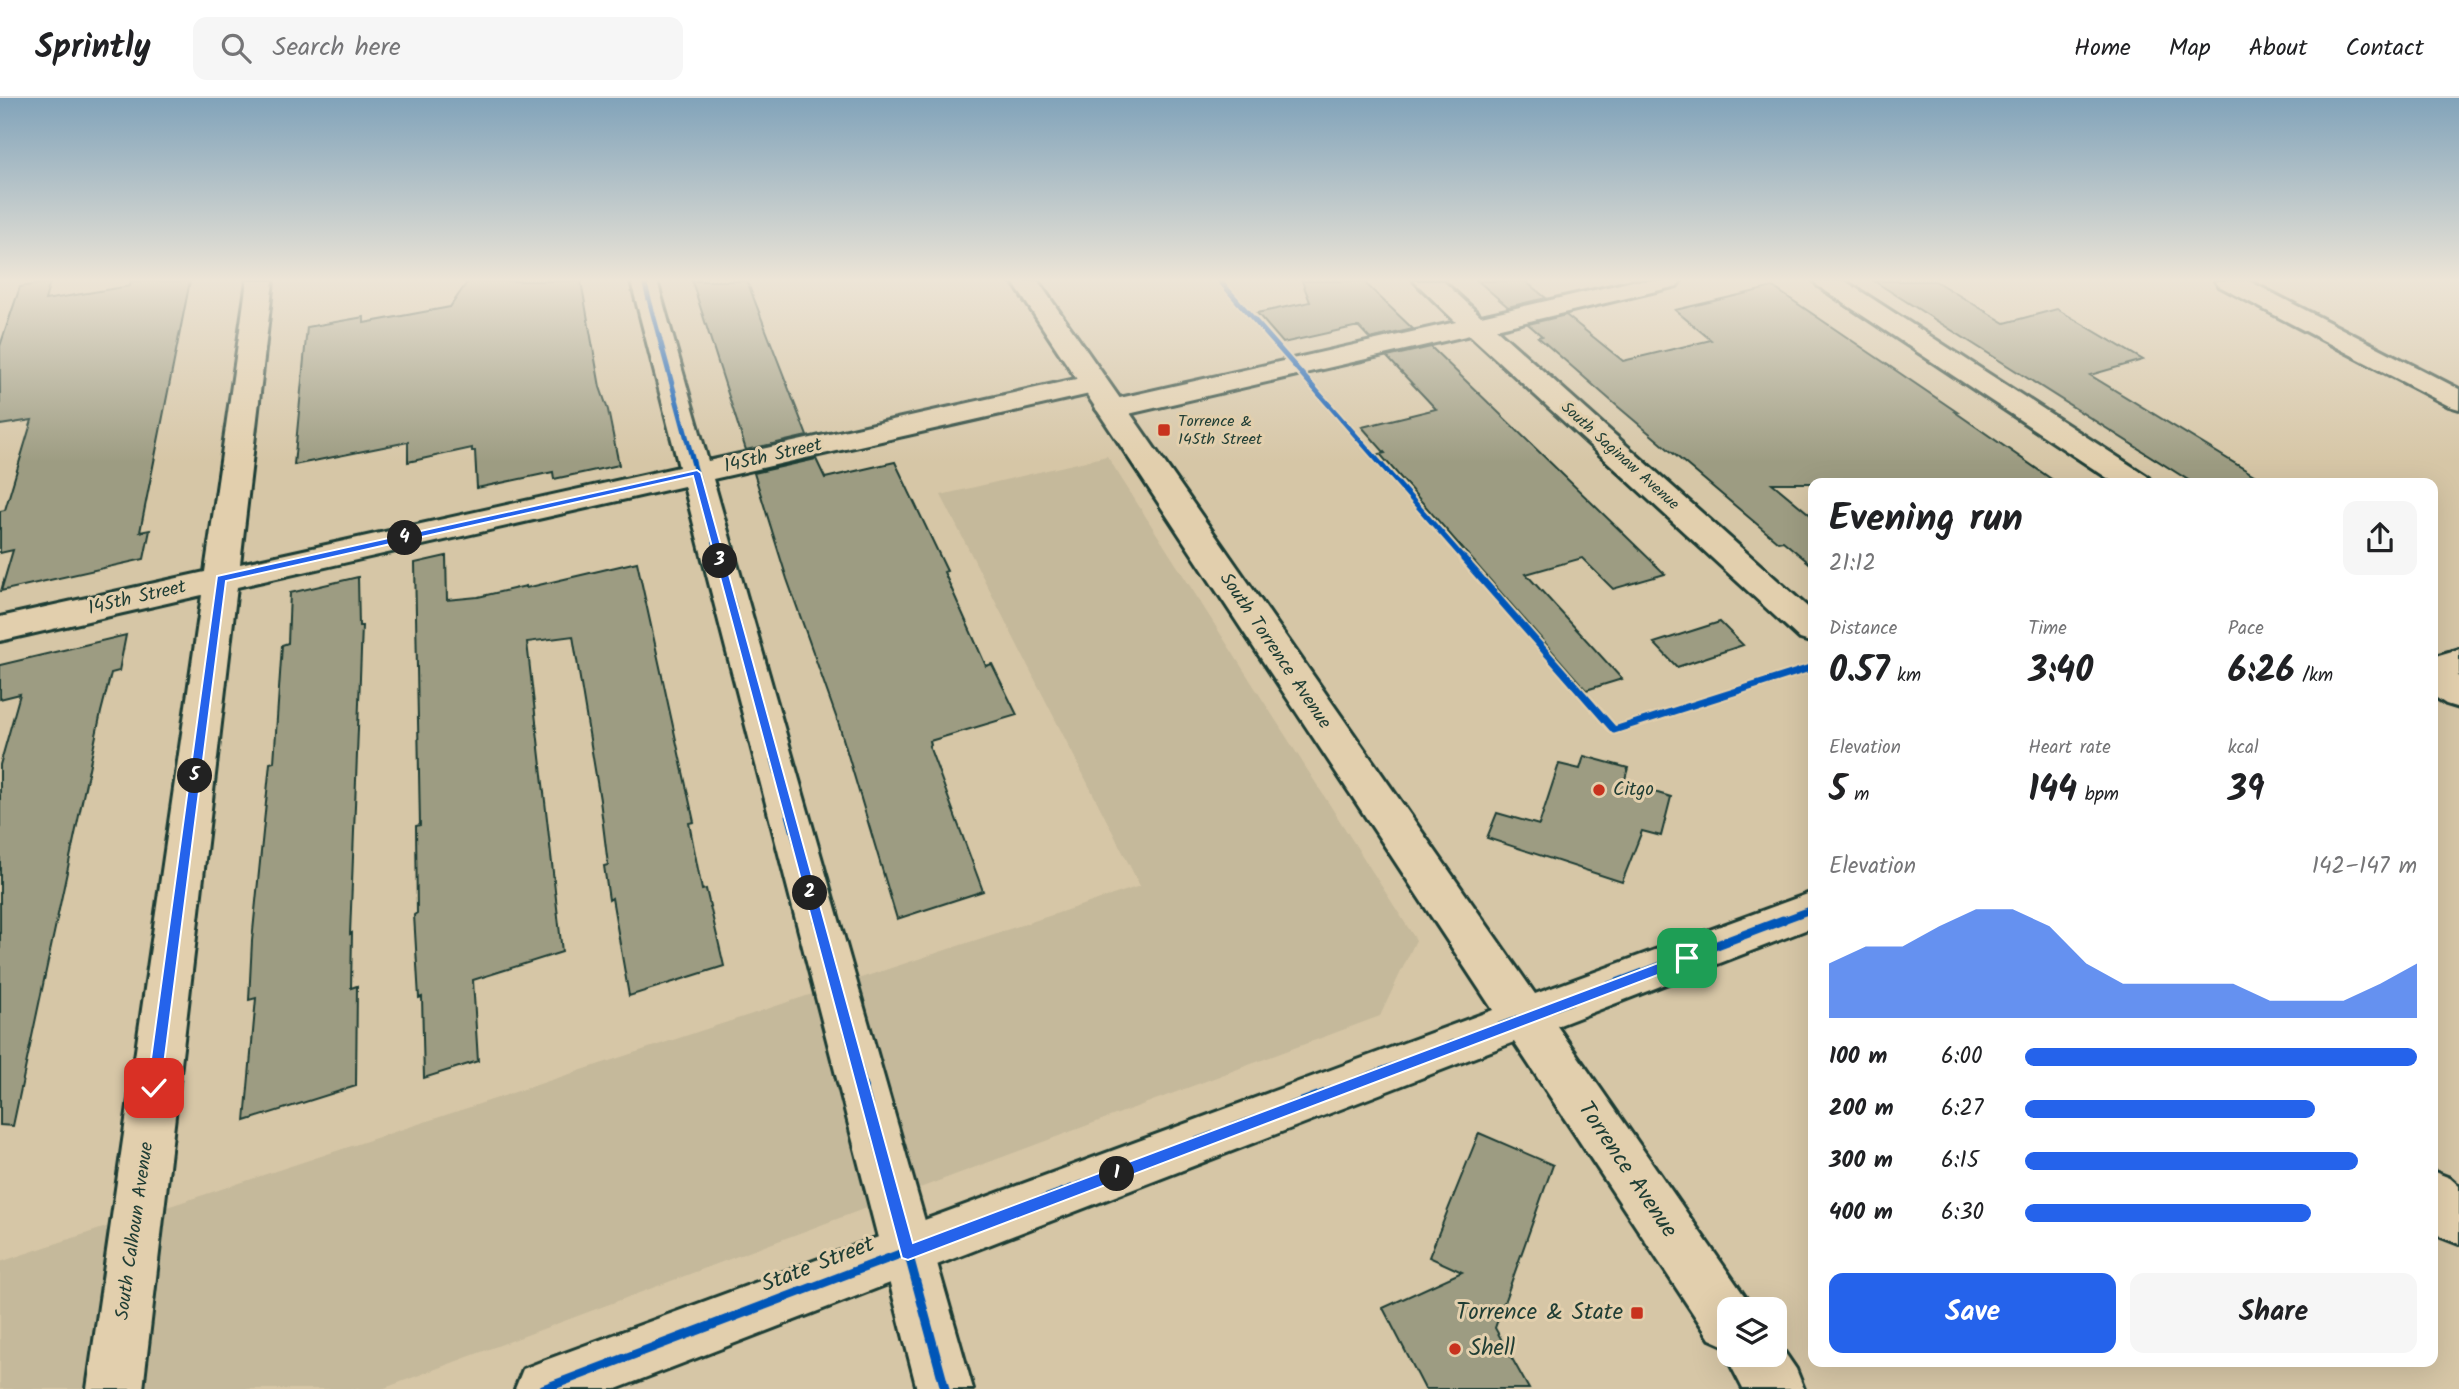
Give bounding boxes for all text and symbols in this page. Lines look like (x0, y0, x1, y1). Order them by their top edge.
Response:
search box (193, 17, 683, 80)
text: Sprintly (35, 22, 151, 75)
text: Search here (273, 27, 401, 69)
icon: search (217, 29, 255, 67)
text: Home (2074, 29, 2131, 68)
text: Map (2169, 29, 2211, 68)
text: About (2249, 29, 2307, 68)
text: Contact (2345, 29, 2424, 68)
street label: South Saginaw Avenue (1555, 396, 1685, 516)
place label: Torrence & 145th Street (1178, 409, 1263, 452)
marker: Torrence & 145th Street (1156, 422, 1172, 438)
street label: 145th Street (721, 430, 826, 482)
text: Evening run (1829, 490, 2023, 550)
button: share (2343, 501, 2417, 575)
pin: 4 (388, 520, 422, 556)
text: 4 (399, 522, 410, 552)
pin: 3 (702, 544, 738, 578)
text: 3 (714, 545, 725, 575)
text: 21:12 (1829, 546, 1876, 582)
street label: South Torrence Avenue (1211, 567, 1339, 736)
street label: 145th Street (85, 572, 190, 624)
text: Distance (1829, 614, 1897, 644)
text: Time (2028, 614, 2067, 644)
text: Pace (2228, 614, 2264, 644)
text: 0.57 (1829, 644, 1889, 700)
text: 3:40 (2028, 644, 2093, 700)
text: 6:26 (2228, 644, 2295, 700)
text: km (1889, 661, 1921, 691)
text: /km (2295, 661, 2333, 691)
text: Elevation (1829, 733, 1901, 763)
text: Heart rate (2028, 733, 2111, 763)
text: kcal (2228, 733, 2259, 763)
pin: 5 (178, 758, 212, 794)
text: 5 (190, 760, 199, 790)
text: 5 (1829, 763, 1847, 819)
text: 144 (2028, 763, 2077, 819)
text: 39 (2228, 763, 2265, 819)
place label: Citgo (1613, 775, 1654, 805)
text: m (1847, 780, 1869, 810)
text: bpm (2077, 780, 2119, 810)
marker: Citgo (1591, 782, 1607, 798)
text: Elevation (1829, 849, 1916, 885)
text: 142–147 m (2312, 849, 2417, 885)
pin: 2 (792, 876, 828, 910)
text: 2 (804, 877, 815, 907)
pin (1657, 928, 1717, 988)
icon: arrive (1668, 939, 1706, 977)
text: 100 m (1829, 1039, 1887, 1075)
text: 6:00 (1941, 1039, 1982, 1075)
pin (124, 1058, 184, 1118)
icon: check (135, 1069, 173, 1107)
text: 200 m (1829, 1091, 1894, 1127)
text: 6:27 (1941, 1091, 1983, 1127)
street label: Torrence Avenue (1568, 1094, 1686, 1246)
street label: South Calhoun Avenue (108, 1140, 162, 1322)
text: 300 m (1829, 1143, 1893, 1179)
text: 6:15 (1941, 1143, 1979, 1179)
pin: 1 (1100, 1156, 1134, 1192)
text: 1 (1114, 1158, 1119, 1188)
text: 400 m (1829, 1195, 1893, 1231)
text: 6:30 (1941, 1195, 1984, 1231)
street label: State Street (756, 1227, 881, 1303)
button: Save (1829, 1273, 2116, 1353)
button: Share (2130, 1273, 2417, 1353)
place label: Torrence & State (1456, 1295, 1623, 1331)
map controls (1717, 1297, 1787, 1367)
button: layers (1717, 1297, 1787, 1367)
marker: Torrence & State (1629, 1305, 1645, 1321)
place label: Shell (1469, 1331, 1516, 1367)
marker: Shell (1447, 1341, 1463, 1357)

